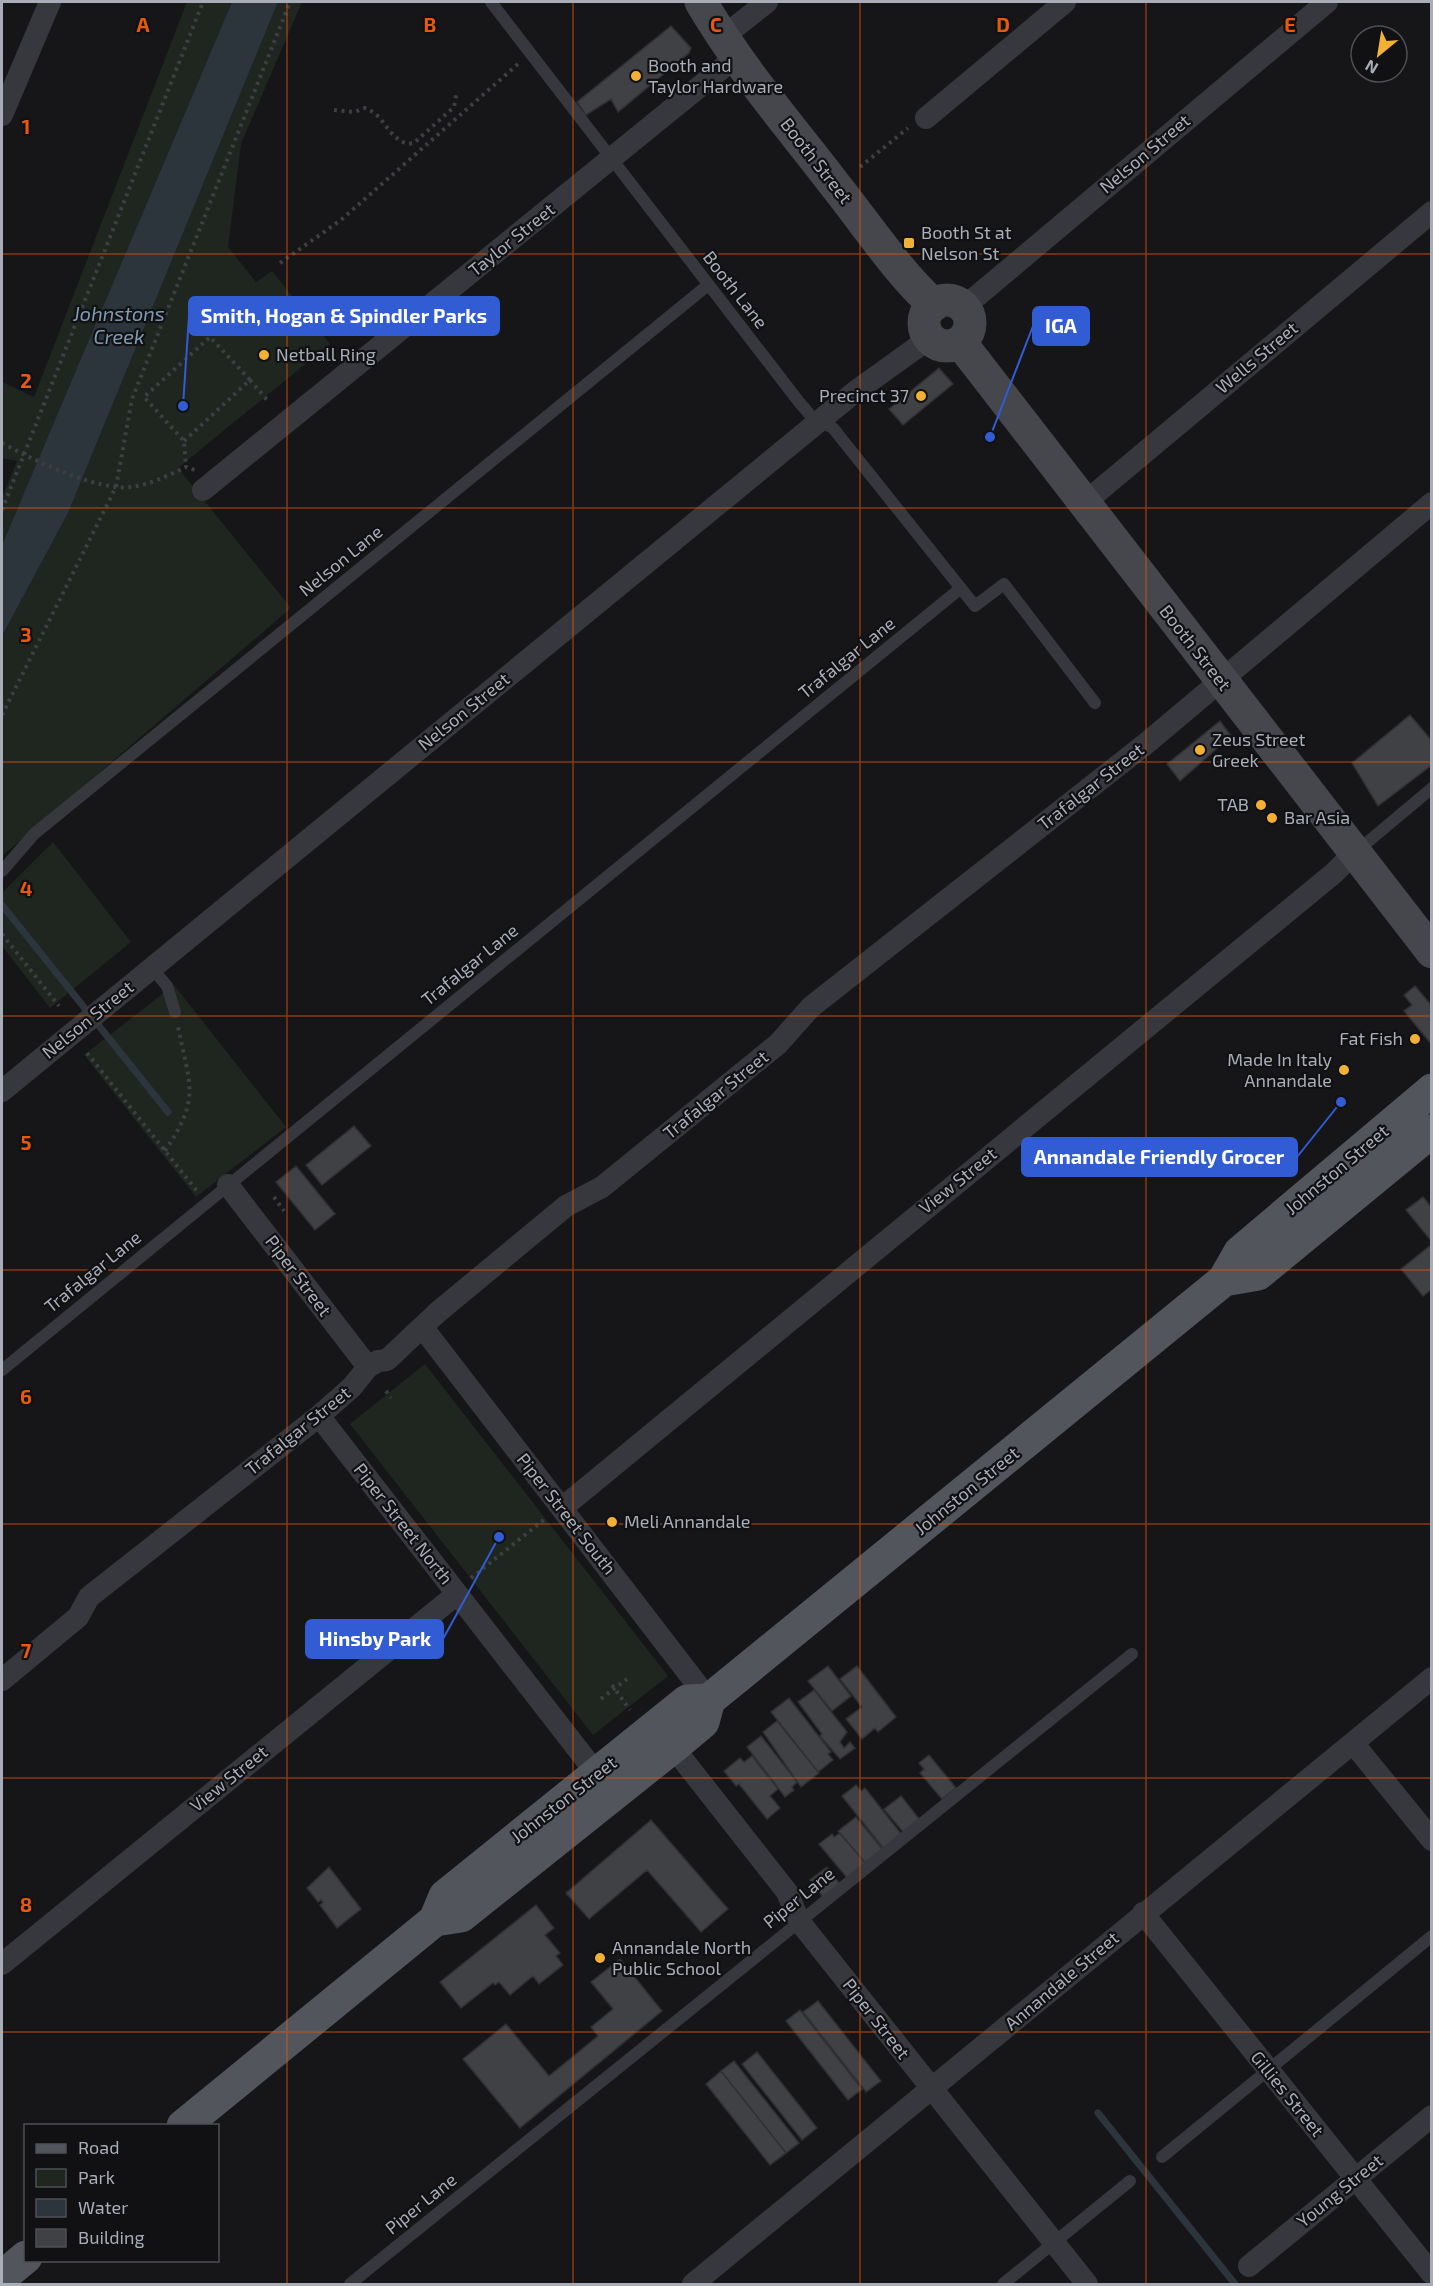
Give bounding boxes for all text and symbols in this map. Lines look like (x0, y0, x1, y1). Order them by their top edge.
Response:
text: A (136, 12, 150, 36)
text: B (424, 12, 436, 36)
text: C (710, 12, 722, 36)
text: D (996, 12, 1010, 36)
text: E (1284, 12, 1296, 36)
north arrow (1349, 24, 1409, 84)
place label: Booth and Taylor Hardware (648, 54, 783, 97)
text: N (1361, 56, 1381, 79)
marker: Booth and Taylor Hardware (629, 69, 643, 83)
street label: Nelson Street (1095, 109, 1194, 198)
street label: Booth Street (776, 113, 857, 208)
text: 1 (22, 114, 30, 138)
street label: Taylor Street (464, 198, 559, 281)
place label: Booth St at Nelson St (921, 221, 1012, 264)
marker: Booth St at Nelson St (902, 236, 916, 250)
street label: Booth Lane (699, 246, 773, 332)
callout: Smith, Hogan & Spindler Parks (189, 297, 499, 335)
water label: Johnstons Creek (72, 301, 165, 348)
text: Smith, Hogan & Spindler Parks (201, 303, 487, 327)
callout: IGA (1033, 307, 1089, 345)
text: IGA (1045, 313, 1078, 337)
street label: Wells Street (1211, 316, 1302, 398)
place label: Netball Ring (276, 343, 376, 365)
marker: Netball Ring (257, 348, 271, 362)
text: 2 (20, 368, 32, 392)
place label: Precinct 37 (819, 384, 909, 406)
marker: Precinct 37 (914, 389, 928, 403)
street label: Nelson Lane (294, 520, 386, 600)
street label: Booth Street (1155, 600, 1236, 695)
street label: Trafalgar Lane (794, 612, 899, 703)
text: 3 (20, 622, 32, 646)
street label: Nelson Street (413, 667, 514, 755)
place label: Zeus Street Greek (1212, 728, 1305, 771)
street label: Trafalgar Street (1033, 738, 1148, 834)
marker: Zeus Street Greek (1193, 743, 1207, 757)
place label: TAB (1217, 793, 1249, 815)
marker: TAB (1254, 798, 1268, 812)
place label: Bar Asia (1284, 806, 1350, 828)
marker: Bar Asia (1265, 811, 1279, 825)
text: 4 (20, 876, 33, 900)
street label: Trafalgar Lane (417, 919, 522, 1010)
street label: Nelson Street (37, 975, 138, 1063)
place label: Fat Fish (1339, 1027, 1403, 1049)
marker: Fat Fish (1408, 1032, 1422, 1046)
street label: Trafalgar Street (658, 1045, 772, 1143)
place label: Made In Italy Annandale (1227, 1048, 1332, 1091)
marker: Made In Italy Annandale (1337, 1063, 1351, 1077)
street label: Johnston Street (1280, 1120, 1393, 1219)
text: 5 (20, 1130, 32, 1154)
callout: Annandale Friendly Grocer (1022, 1138, 1297, 1176)
street label: View Street (914, 1142, 1001, 1218)
text: Annandale Friendly Grocer (1034, 1144, 1285, 1169)
street label: Trafalgar Lane (40, 1226, 145, 1317)
street label: Piper Street (261, 1230, 337, 1320)
street label: Trafalgar Street (240, 1381, 354, 1479)
text: 6 (20, 1384, 32, 1408)
street label: Johnston Street (910, 1441, 1023, 1539)
street label: Piper Street South (513, 1448, 621, 1578)
street label: Piper Street North (350, 1458, 458, 1588)
place label: Meli Annandale (624, 1510, 751, 1532)
marker: Meli Annandale (605, 1515, 619, 1529)
callout: Hinsby Park (306, 1620, 443, 1658)
text: Hinsby Park (319, 1626, 432, 1651)
text: 7 (21, 1638, 32, 1662)
street label: View Street (185, 1740, 272, 1816)
street label: Johnston Street (506, 1751, 621, 1847)
street label: Piper Lane (758, 1862, 838, 1933)
text: 8 (20, 1892, 32, 1916)
street label: Annandale Street (1000, 1926, 1123, 2034)
place label: Annandale North Public School (612, 1936, 751, 1979)
marker: Annandale North Public School (593, 1951, 607, 1965)
street label: Piper Street (839, 1974, 915, 2063)
street label: Gillies Street (1247, 2046, 1329, 2141)
legend (24, 2124, 219, 2262)
text: Road (78, 2136, 119, 2158)
street label: Young Street (1292, 2149, 1387, 2232)
text: Park (78, 2166, 115, 2188)
street label: Piper Lane (380, 2168, 460, 2239)
text: Water (78, 2196, 128, 2218)
text: Building (78, 2226, 145, 2248)

